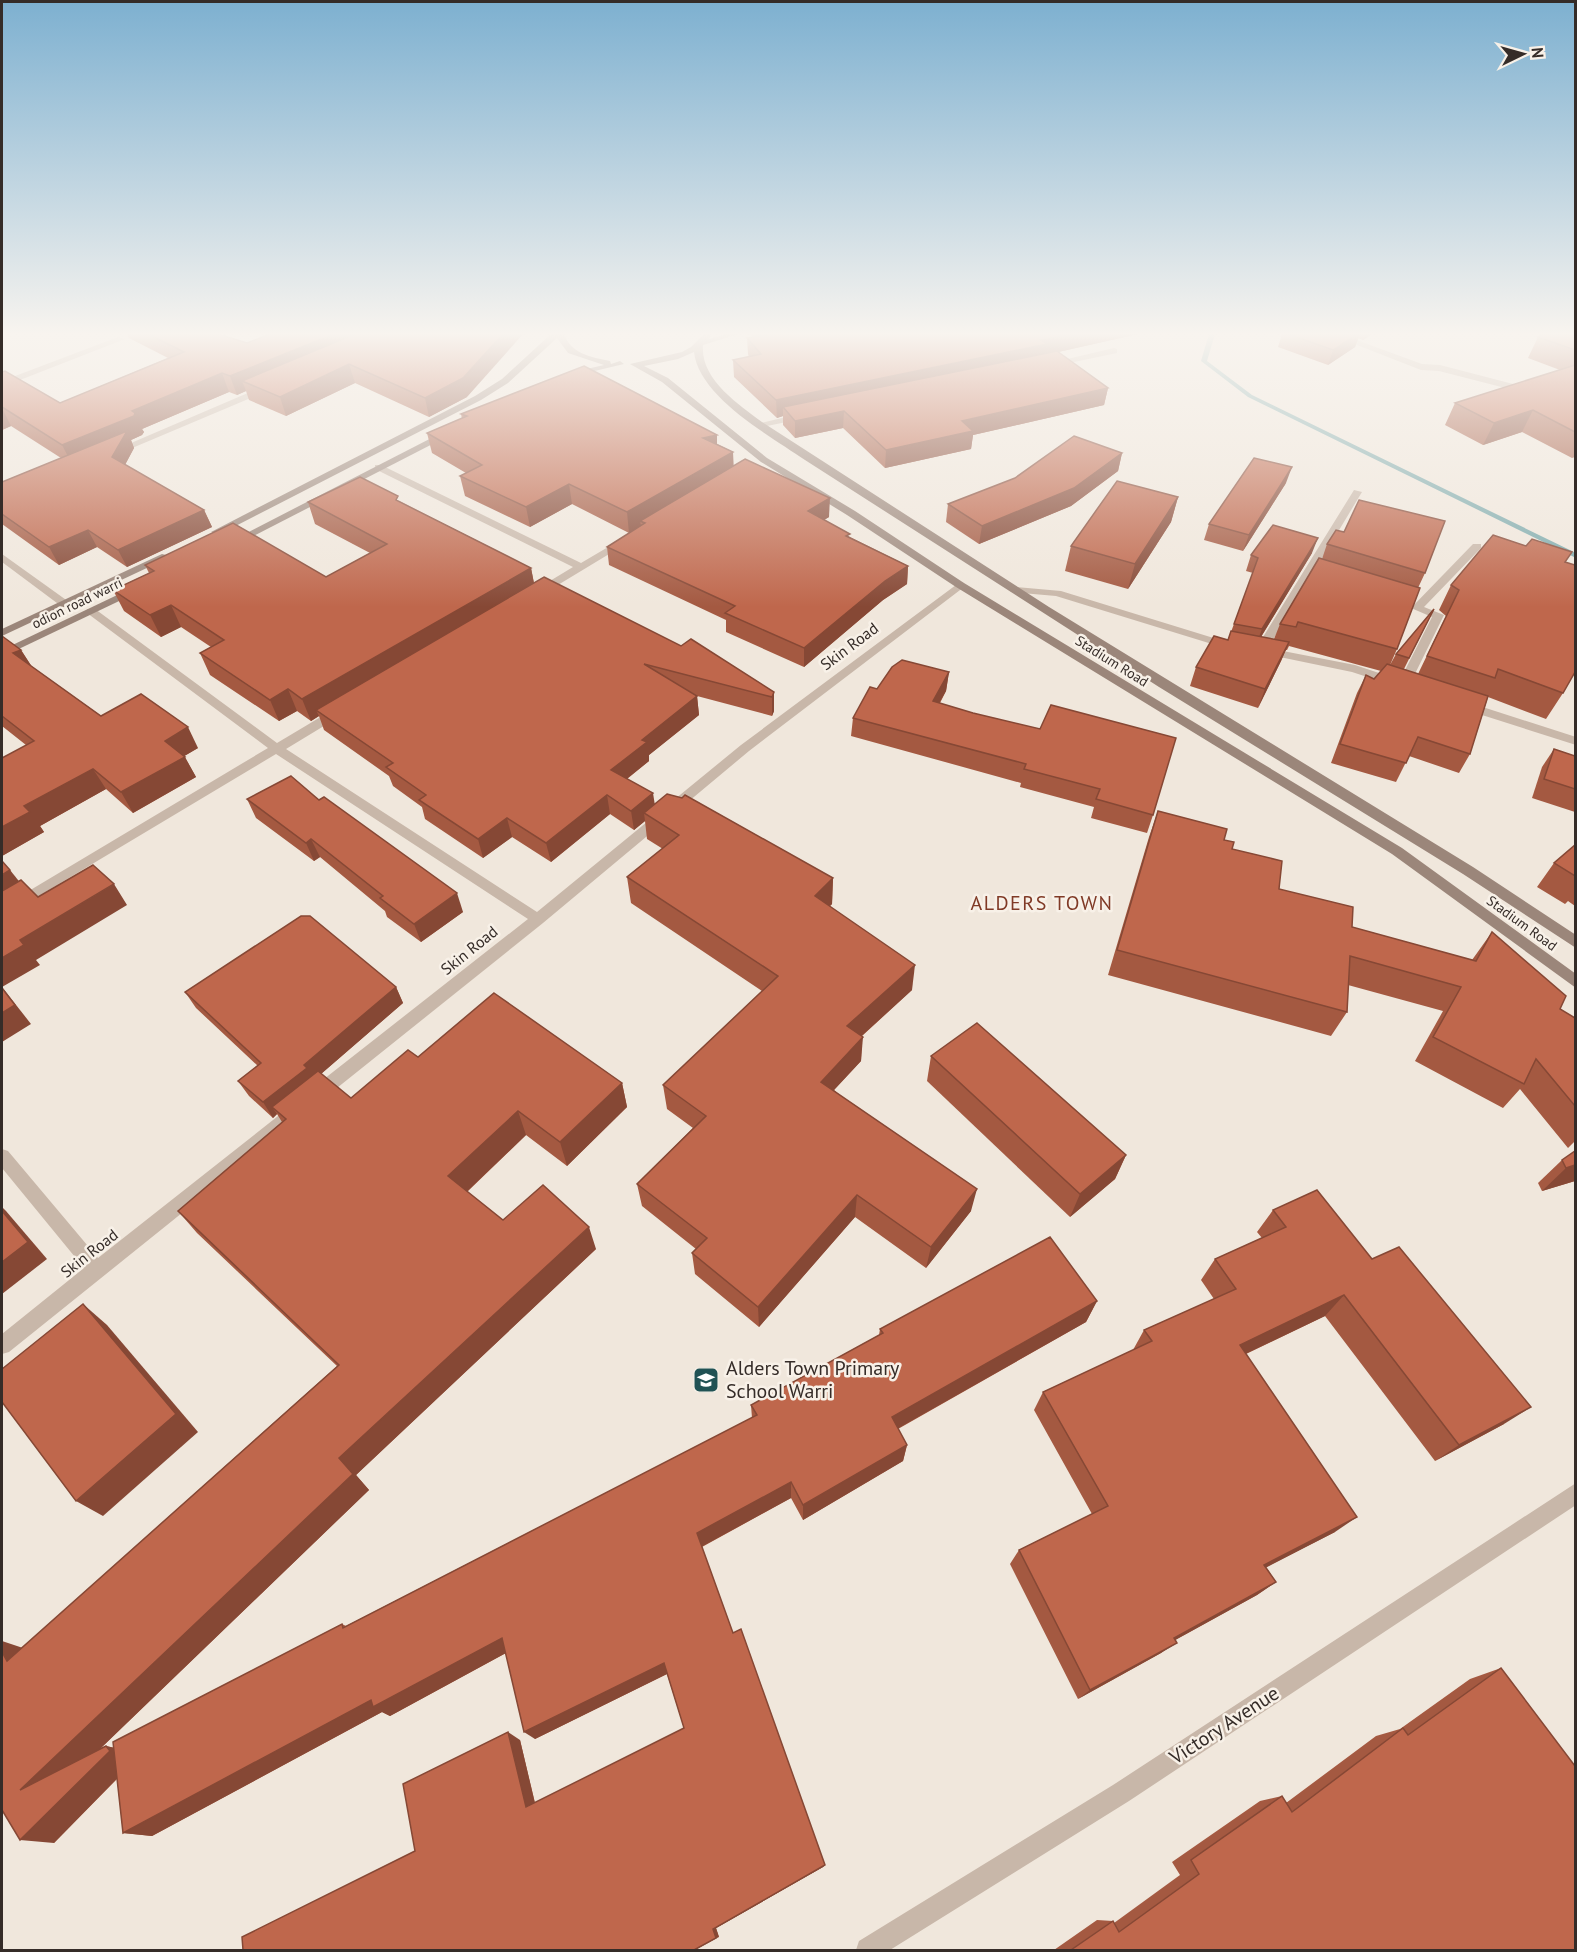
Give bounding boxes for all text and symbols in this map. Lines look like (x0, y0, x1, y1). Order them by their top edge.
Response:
north arrow (1493, 24, 1553, 84)
text: N (1528, 47, 1548, 59)
street label: odion road warri (29, 573, 125, 633)
street label: Skin Road (816, 618, 882, 674)
street label: Stadium Road (1072, 631, 1152, 691)
district label: ALDERS TOWN (970, 890, 1114, 916)
street label: Stadium Road (1483, 891, 1561, 955)
street label: Skin Road (437, 921, 501, 979)
street label: Skin Road (56, 1224, 122, 1282)
place label: Alders Town Primary School Warri (726, 1355, 900, 1404)
school or university icon: Alders Town Primary School Warri (691, 1365, 721, 1395)
street label: Victory Avenue (1163, 1680, 1284, 1771)

